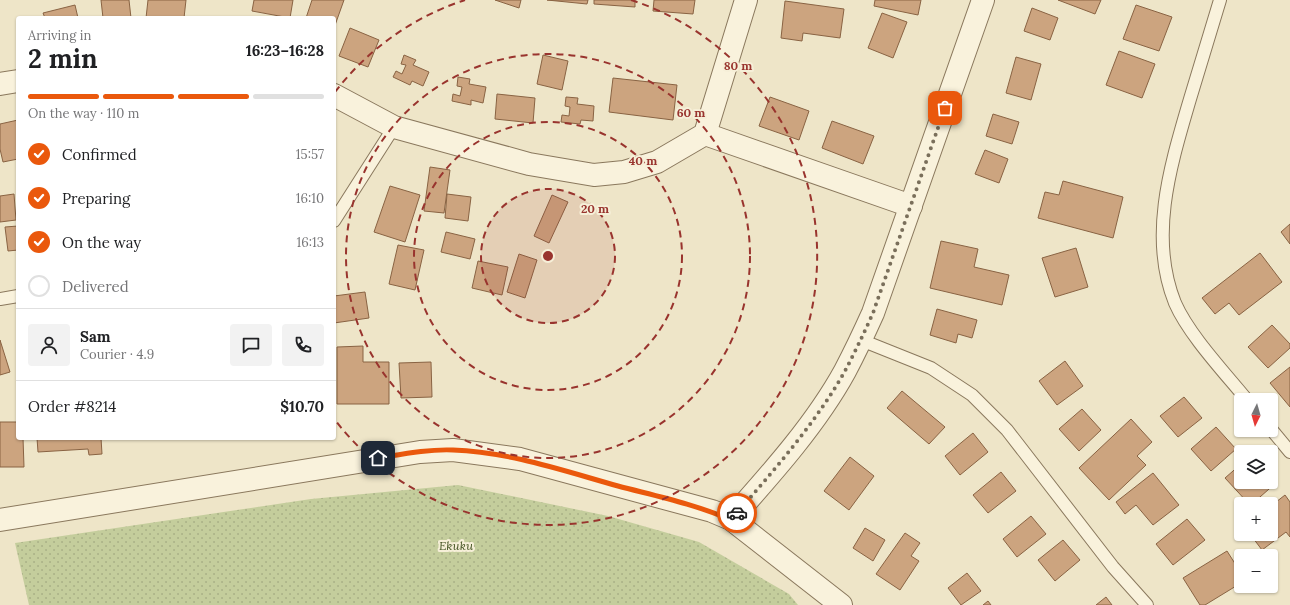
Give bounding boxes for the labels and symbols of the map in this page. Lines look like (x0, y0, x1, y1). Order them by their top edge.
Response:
text: 80 m (724, 58, 752, 73)
pin (928, 91, 962, 125)
text: 60 m (677, 105, 705, 120)
text: 40 m (629, 153, 657, 168)
text: 20 m (581, 201, 609, 216)
centre of rings (541, 249, 555, 263)
north arrow (1234, 393, 1278, 437)
pin (361, 441, 395, 475)
courier (717, 493, 757, 533)
park label: Ekuku (439, 538, 474, 553)

